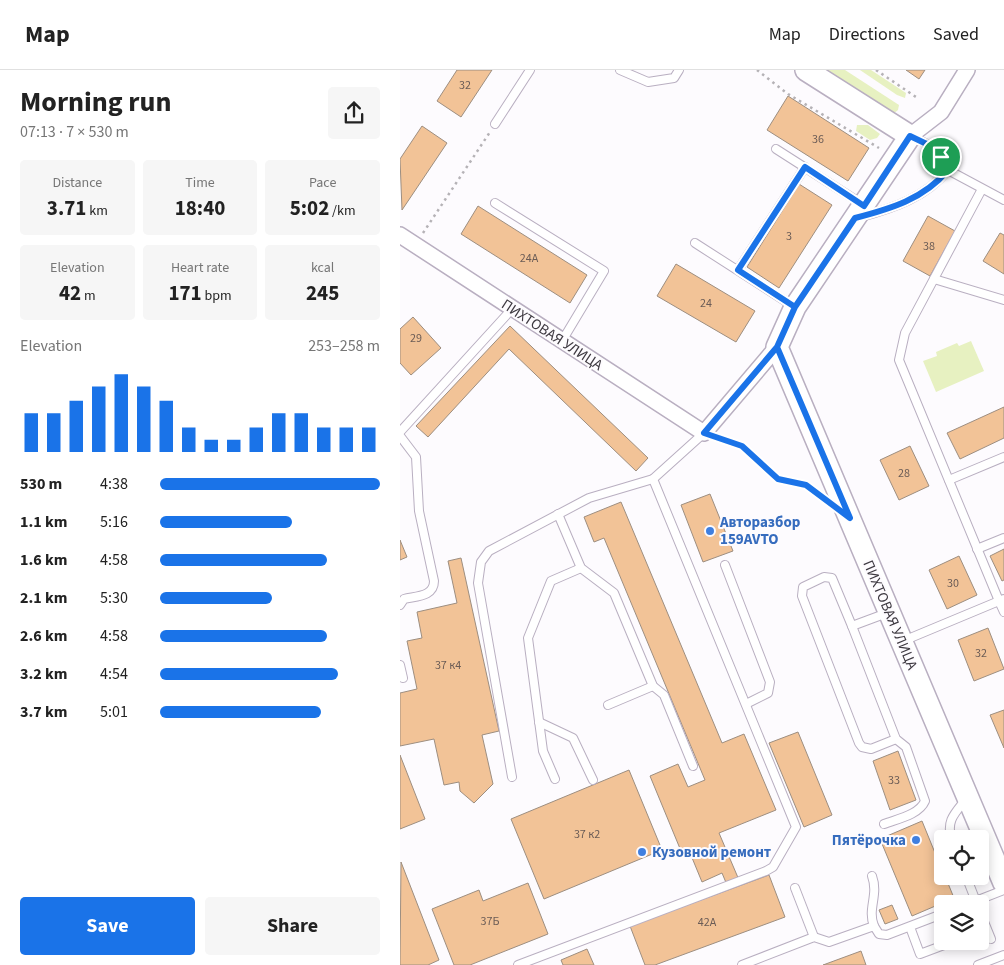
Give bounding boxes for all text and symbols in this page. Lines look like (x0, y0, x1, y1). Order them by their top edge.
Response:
text: Map (25, 17, 70, 52)
text: Map (769, 22, 801, 47)
text: Directions (829, 22, 905, 47)
text: Saved (933, 22, 979, 47)
house number: 32 (459, 77, 471, 94)
text: Morning run (20, 82, 171, 122)
button: share (328, 87, 380, 139)
text: 07:13 · 7 × 530 m (20, 121, 129, 143)
house number: 36 (812, 131, 824, 148)
pin (920, 136, 962, 178)
icon: arrive (927, 143, 955, 171)
text: Distance (52, 173, 102, 193)
text: Time (185, 173, 215, 193)
text: Pace (309, 173, 336, 193)
text: 3.71 (47, 193, 86, 223)
text: 18:40 (175, 193, 225, 223)
text: 5:02 (290, 193, 329, 223)
text: km (86, 201, 108, 221)
text: /km (329, 201, 356, 221)
house number: 3 (786, 228, 792, 245)
house number: 38 (923, 238, 935, 255)
house number: 24А (520, 250, 539, 267)
text: Elevation (50, 258, 105, 278)
text: Heart rate (171, 258, 229, 278)
text: kcal (311, 258, 334, 278)
text: 42 (59, 278, 81, 308)
text: 171 (168, 278, 202, 308)
text: 245 (306, 278, 339, 308)
text: m (81, 286, 96, 306)
text: bpm (202, 286, 232, 306)
street label: ПИХТОВАЯ УЛИЦА (497, 294, 608, 376)
house number: 24 (700, 295, 712, 312)
house number: 29 (410, 330, 422, 347)
text: Elevation (20, 335, 82, 357)
text: 253–258 m (308, 335, 380, 357)
house number: 28 (898, 465, 910, 482)
text: 530 m (20, 473, 62, 495)
text: 4:38 (100, 473, 128, 495)
text: 1.1 km (20, 511, 67, 533)
text: 5:16 (100, 511, 128, 533)
place label: Авторазбор 159AVTO (719, 512, 801, 550)
marker: Авторазбор 159AVTO (704, 525, 716, 537)
text: 1.6 km (20, 549, 67, 571)
text: 4:58 (100, 549, 128, 571)
street label: ПИХТОВАЯ УЛИЦА (857, 557, 923, 674)
house number: 30 (947, 575, 959, 592)
text: 2.1 km (20, 587, 67, 609)
text: 5:30 (100, 587, 128, 609)
text: 2.6 km (20, 625, 67, 647)
text: 4:58 (100, 625, 128, 647)
house number: 32 (975, 645, 987, 662)
house number: 37 к4 (435, 657, 461, 674)
text: 3.2 km (20, 663, 67, 685)
text: 4:54 (100, 663, 128, 685)
text: 3.7 km (20, 701, 67, 723)
text: 5:01 (100, 701, 128, 723)
house number: 33 (888, 772, 900, 789)
house number: 37 к2 (574, 826, 600, 843)
place label: Пятёрочка (832, 830, 906, 851)
map controls (934, 830, 989, 950)
button: locate (934, 830, 989, 885)
marker: Пятёрочка (910, 834, 922, 846)
place label: Кузовной ремонт (652, 842, 771, 863)
marker: Кузовной ремонт (636, 846, 648, 858)
button: layers (934, 895, 989, 950)
button: Save (20, 897, 195, 955)
button: Share (205, 897, 380, 955)
house number: 37Б (481, 913, 499, 930)
house number: 42А (698, 914, 717, 931)

